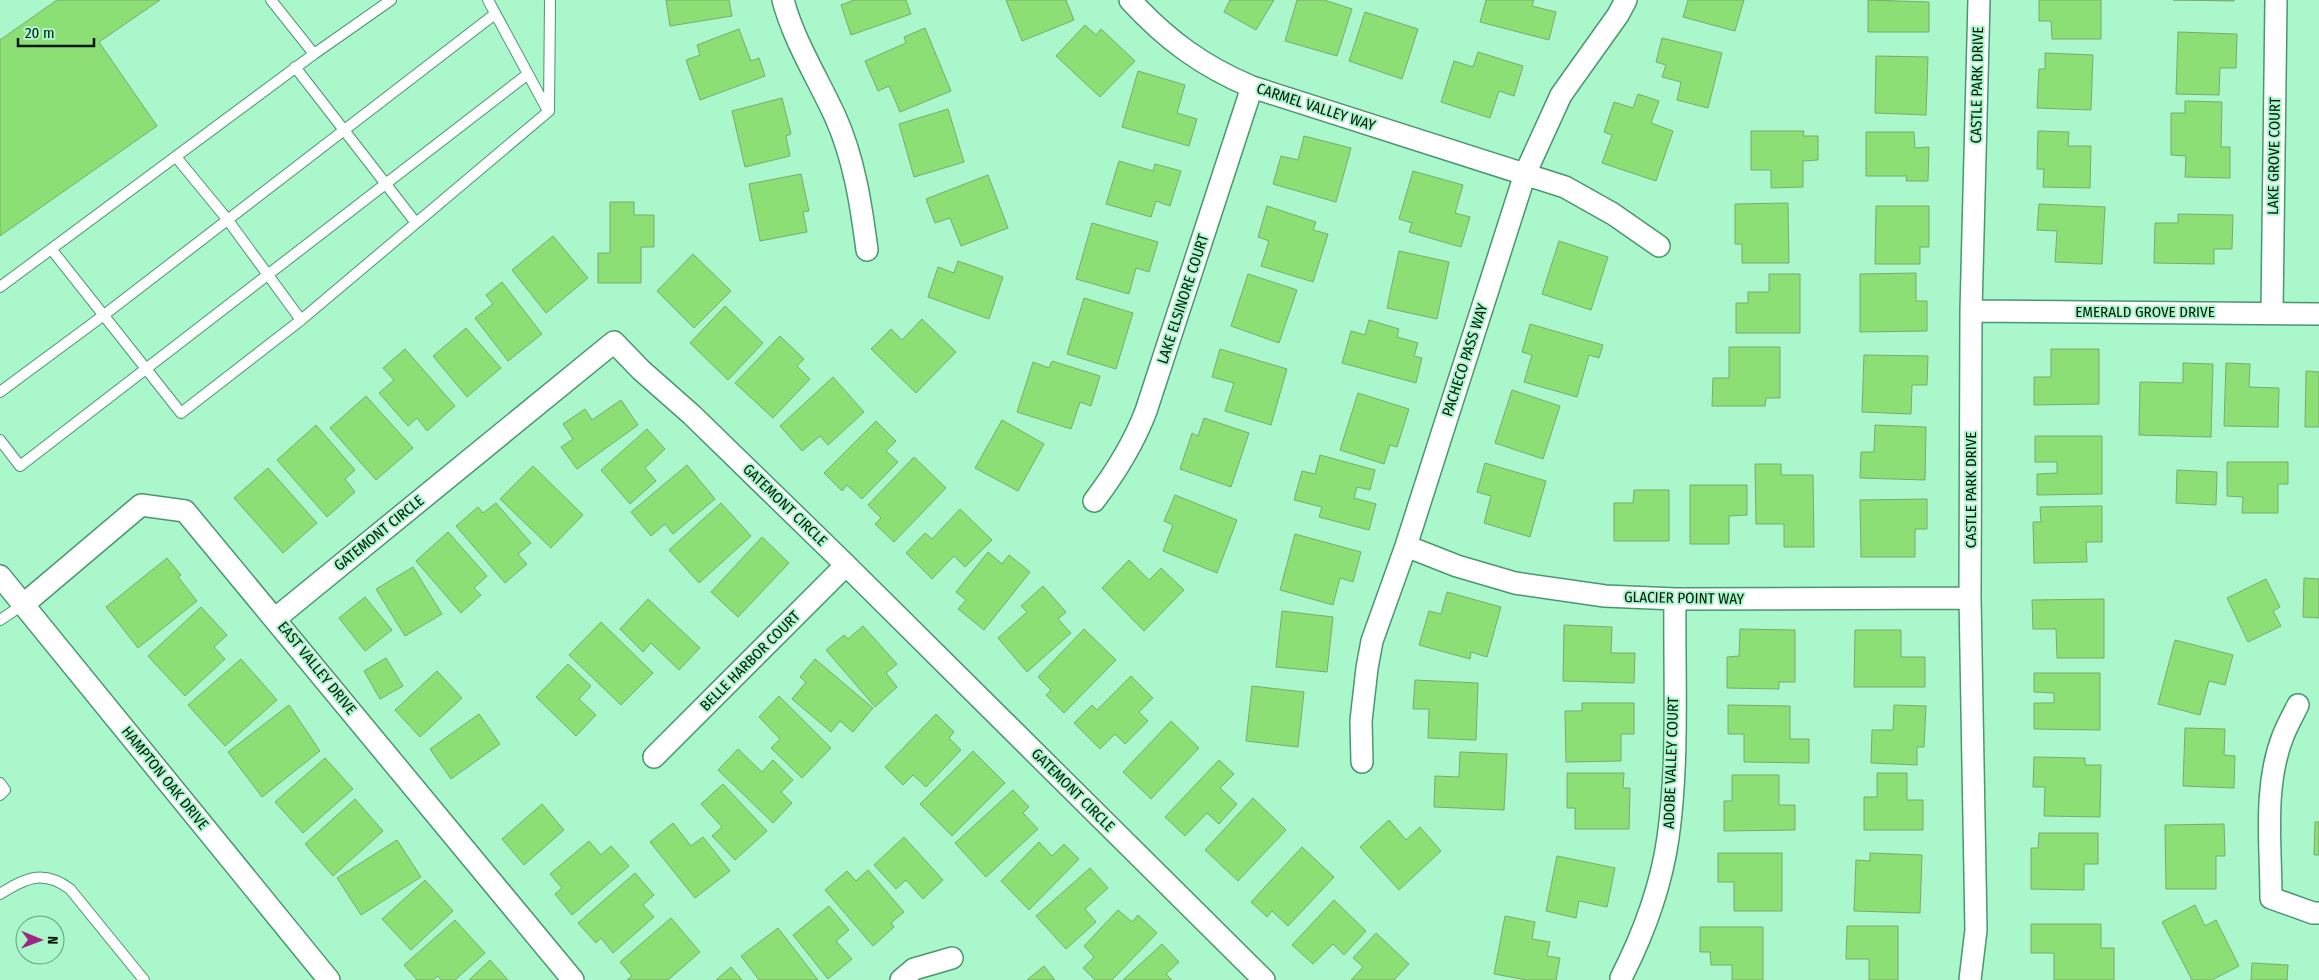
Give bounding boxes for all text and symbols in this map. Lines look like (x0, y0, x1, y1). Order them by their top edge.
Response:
scale bar (18, 15, 94, 47)
text: 20 m (25, 24, 55, 42)
street label: CASTLE PARK DRIVE (1967, 26, 1987, 144)
street label: CARMEL VALLEY WAY (1254, 79, 1378, 135)
street label: LAKE GROVE COURT (2264, 97, 2284, 215)
street label: LAKE ELSINORE COURT (1154, 232, 1213, 366)
street label: PACHECO PASS WAY (1438, 301, 1492, 419)
street label: EMERALD GROVE DRIVE (2075, 303, 2215, 321)
street label: CASTLE PARK DRIVE (1962, 432, 1980, 548)
street label: GATEMONT CIRCLE (739, 460, 831, 550)
street label: GATEMONT CIRCLE (331, 491, 427, 575)
street label: GLACIER POINT WAY (1624, 588, 1745, 608)
street label: BELLE HARBOR COURT (696, 607, 804, 715)
street label: EAST VALLEY DRIVE (274, 618, 360, 718)
street label: ADOBE VALLEY COURT (1660, 697, 1682, 829)
street label: HAMPTON OAK DRIVE (118, 723, 212, 833)
street label: GATEMONT CIRCLE (1028, 745, 1118, 835)
north arrow (15, 915, 65, 965)
text: N (44, 936, 61, 945)

